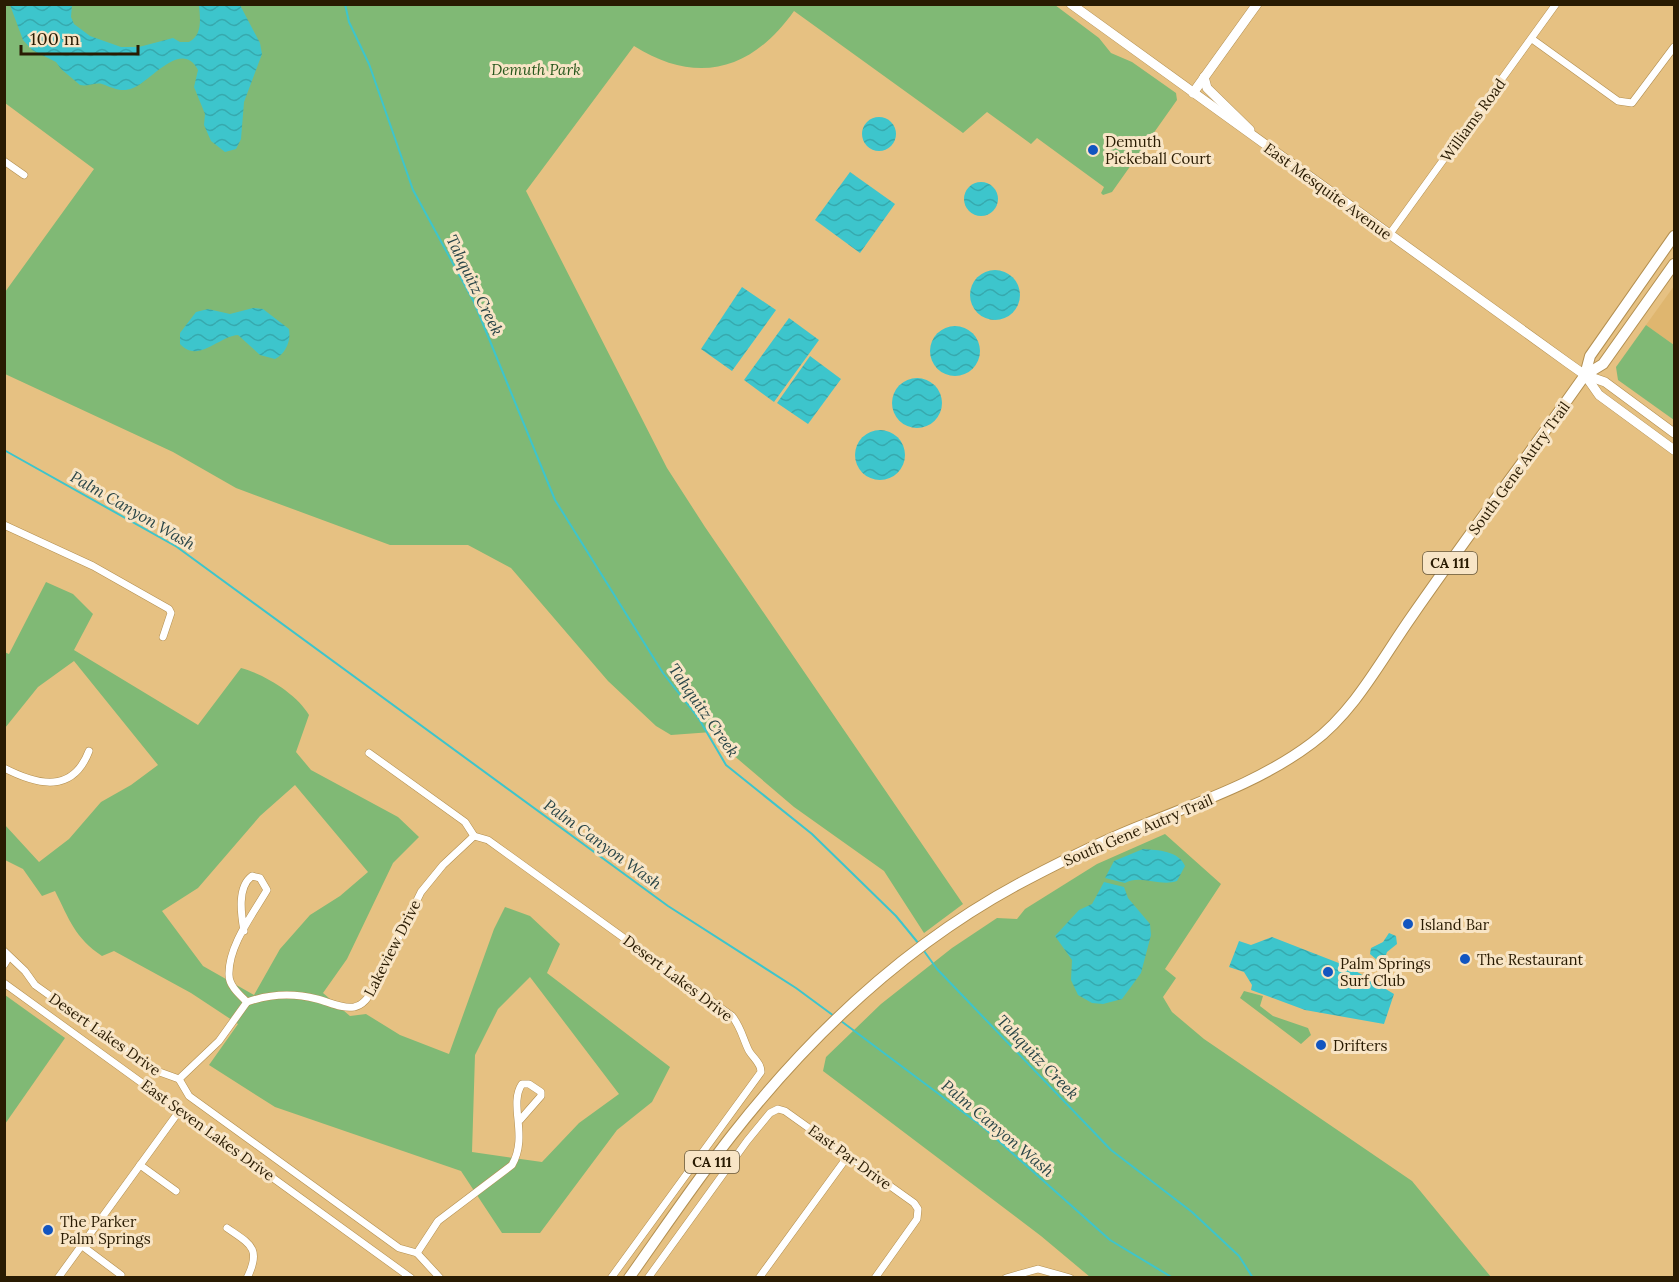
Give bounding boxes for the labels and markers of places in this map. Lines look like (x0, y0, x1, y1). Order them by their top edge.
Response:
place label: Demuth Pickeball Court (1105, 132, 1212, 168)
marker: Demuth Pickeball Court (1086, 143, 1100, 157)
place label: Island Bar (1420, 915, 1490, 934)
marker: Island Bar (1401, 917, 1415, 931)
place label: The Restaurant (1477, 950, 1584, 969)
marker: The Restaurant (1458, 952, 1472, 966)
place label: Palm Springs Surf Club (1340, 954, 1431, 990)
marker: Palm Springs Surf Club (1321, 965, 1335, 979)
place label: Drifters (1333, 1036, 1388, 1055)
marker: Drifters (1314, 1038, 1328, 1052)
place label: The Parker Palm Springs (60, 1212, 151, 1248)
marker: The Parker Palm Springs (41, 1223, 55, 1237)

